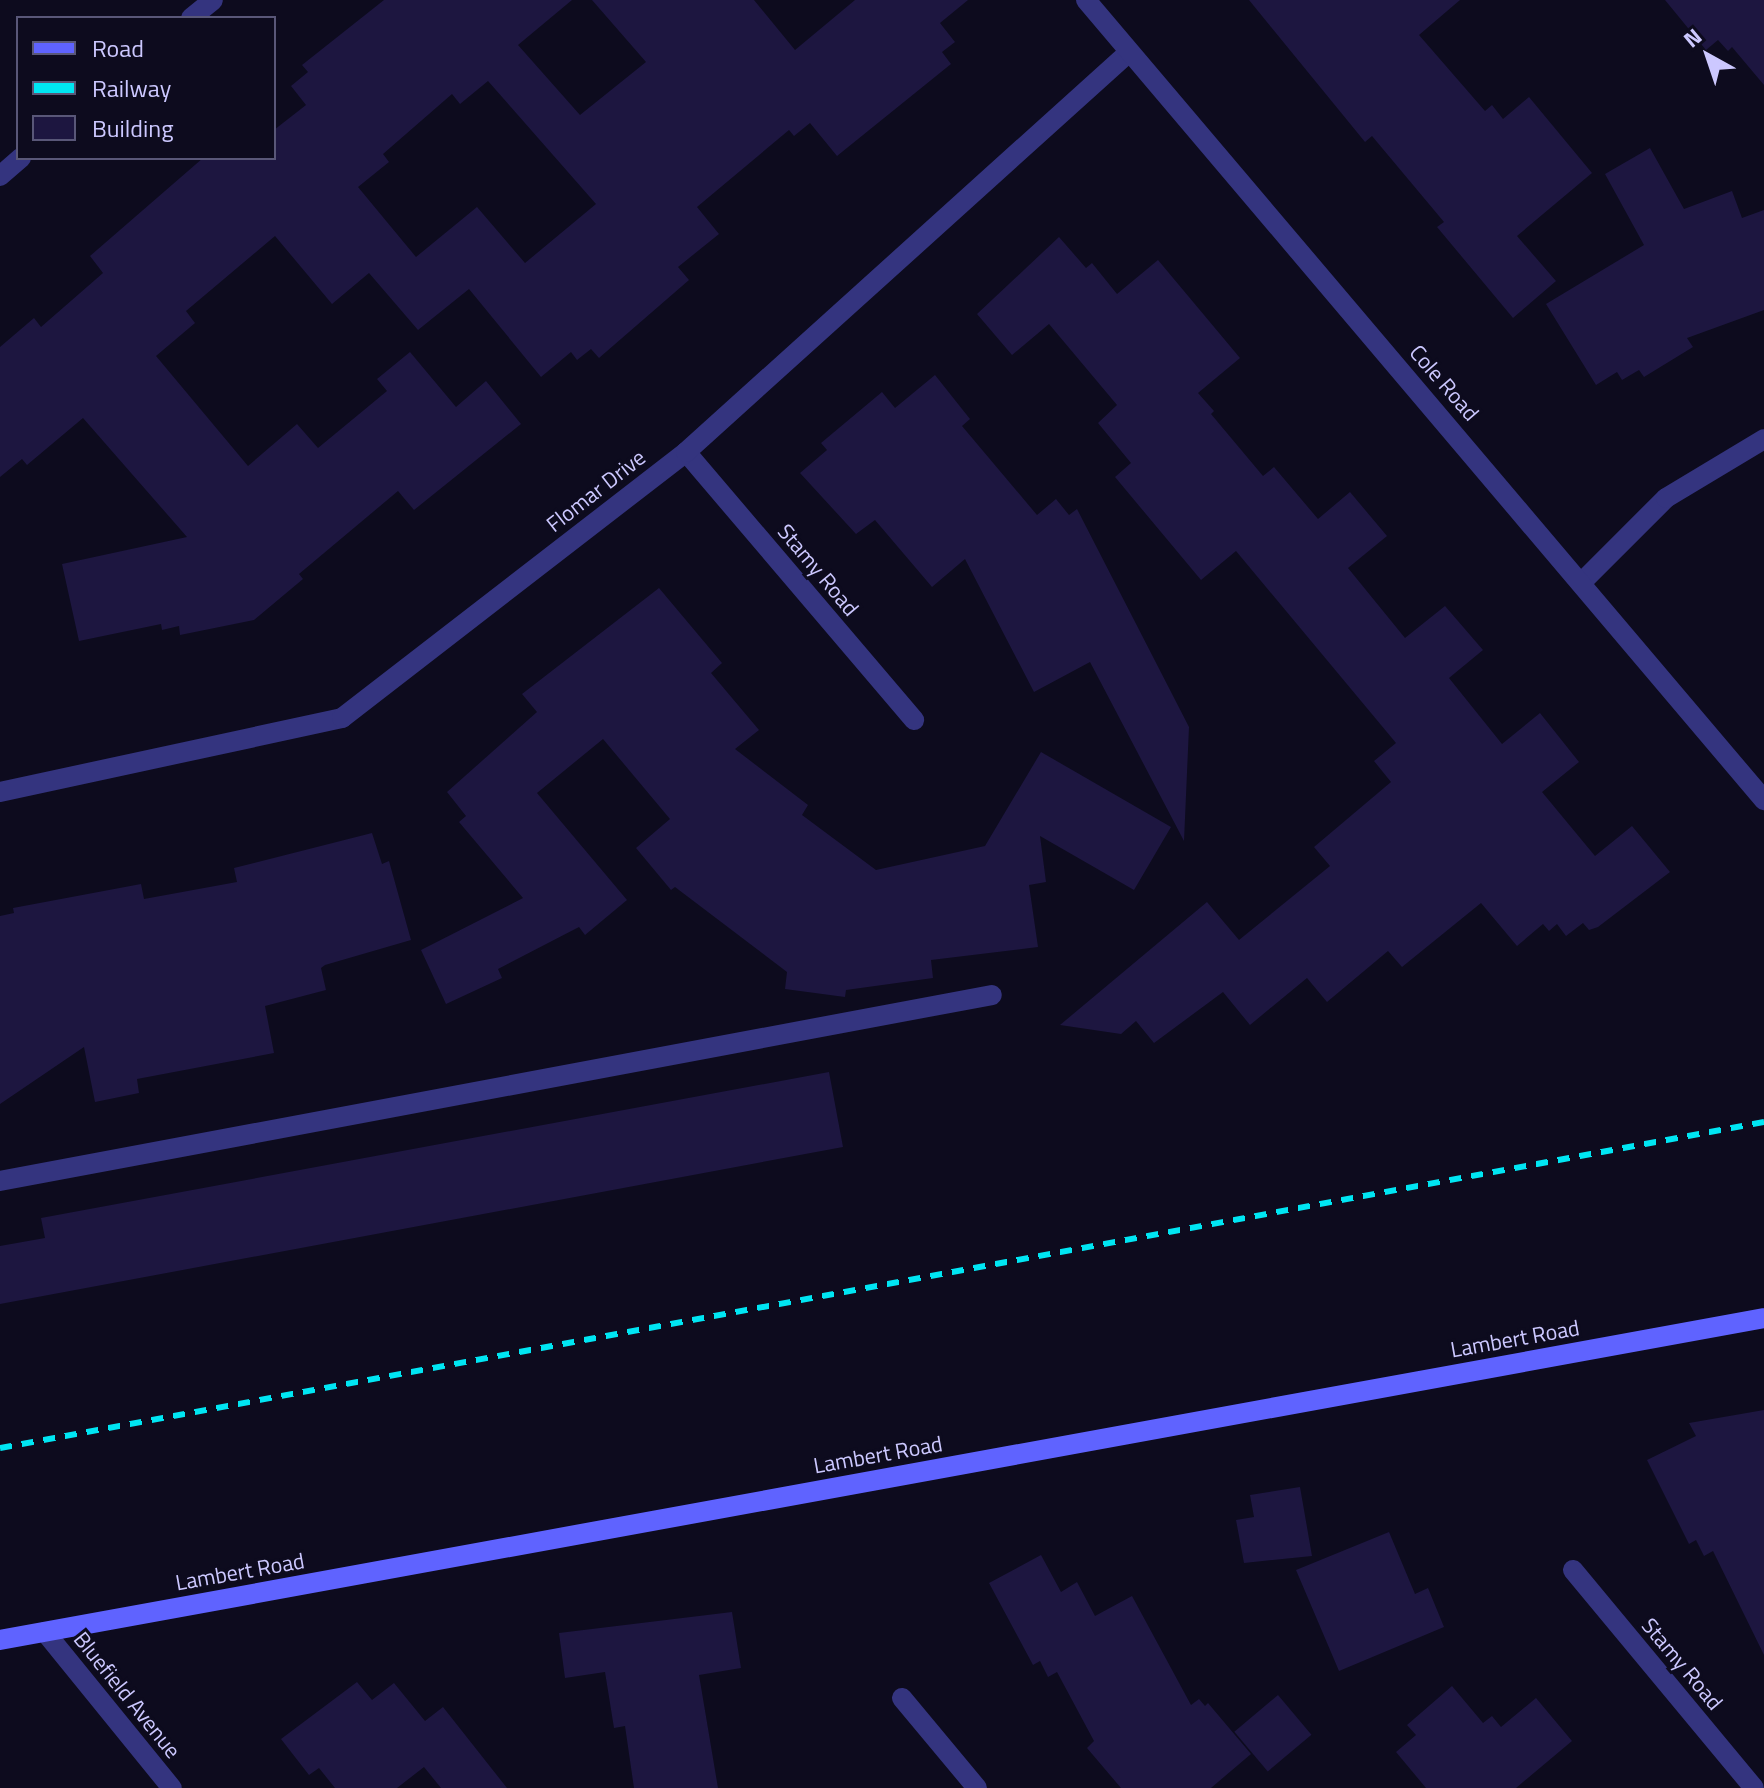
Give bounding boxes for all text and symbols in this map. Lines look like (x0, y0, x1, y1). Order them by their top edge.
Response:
legend (16, 16, 276, 160)
north arrow (1668, 16, 1748, 96)
text: N (1676, 20, 1709, 56)
text: Road (92, 30, 144, 66)
text: Railway (92, 70, 171, 106)
text: Building (92, 110, 174, 146)
street label: Cole Road (1404, 340, 1484, 426)
street label: Flomar Drive (541, 444, 651, 538)
street label: Stamy Road (772, 519, 864, 621)
street label: Lambert Road (1448, 1315, 1582, 1363)
street label: Lambert Road (811, 1431, 945, 1479)
street label: Lambert Road (173, 1548, 307, 1596)
street label: Stamy Road (1636, 1613, 1728, 1715)
street label: Bluefield Avenue (68, 1626, 186, 1764)

